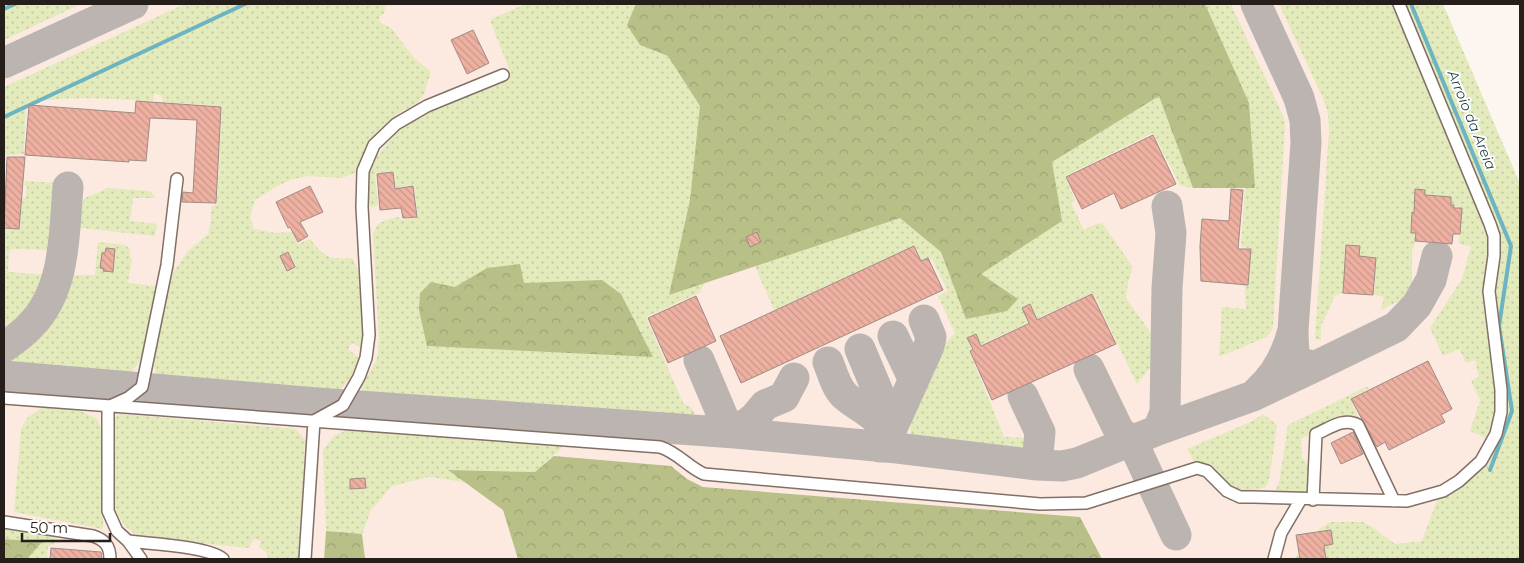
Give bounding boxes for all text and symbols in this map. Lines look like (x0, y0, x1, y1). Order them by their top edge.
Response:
water label: Arroio da Areia (1443, 67, 1500, 172)
scale bar (22, 510, 110, 542)
text: 50 m (30, 518, 68, 537)

